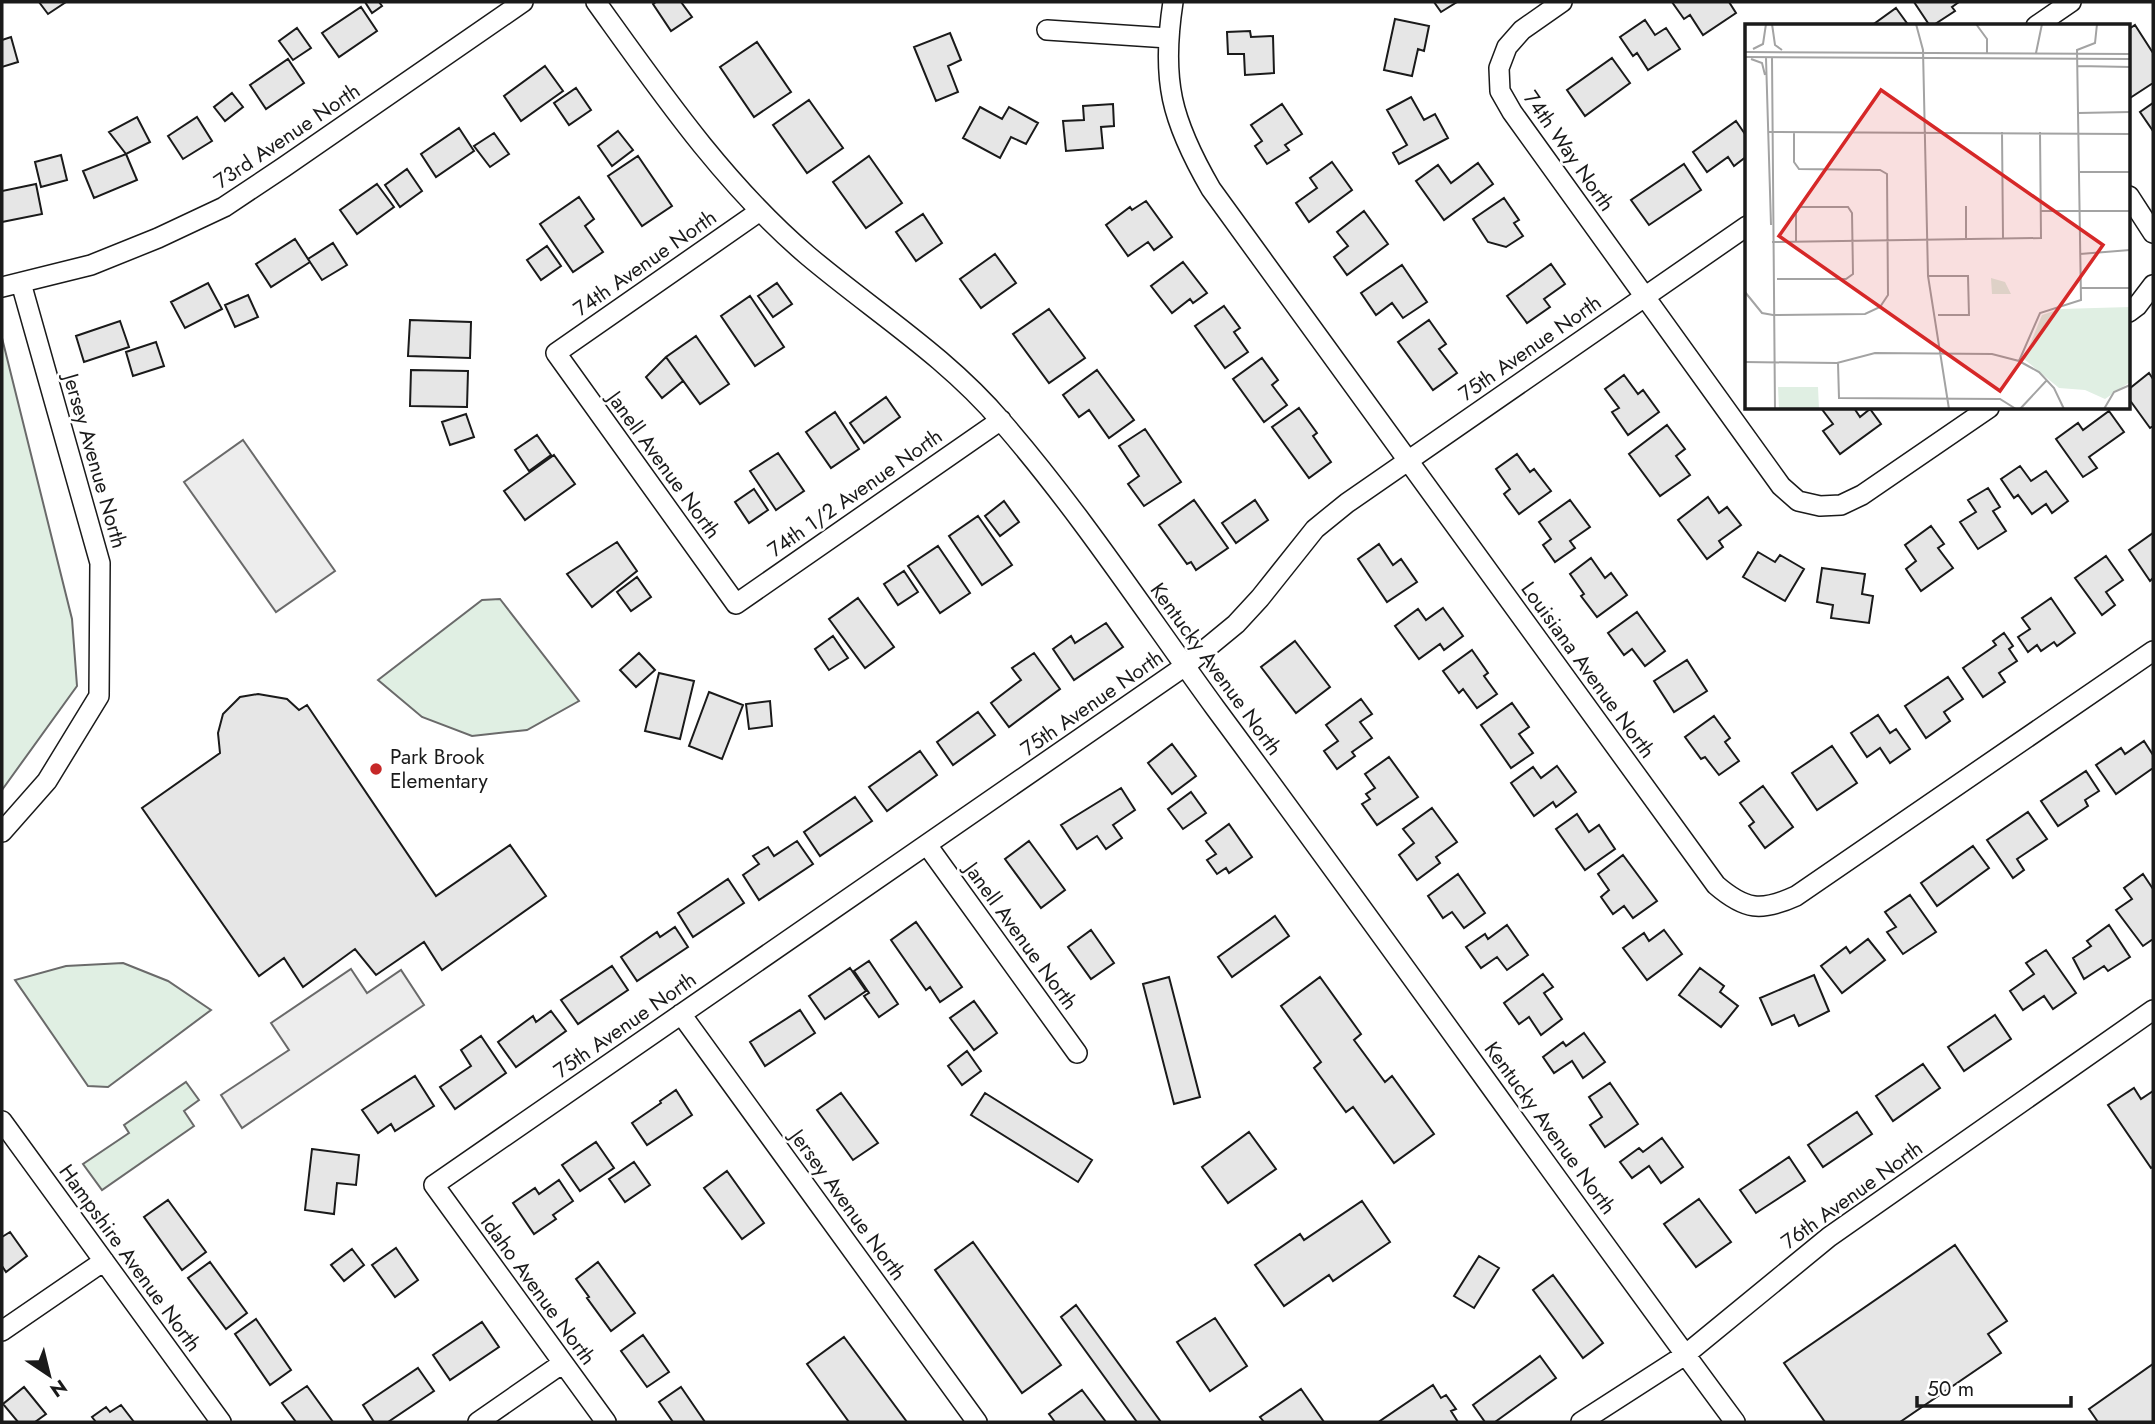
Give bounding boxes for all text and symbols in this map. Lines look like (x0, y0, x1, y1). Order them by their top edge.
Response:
inset map (1745, 24, 2130, 410)
street label: 73rd Avenue North (208, 76, 366, 196)
street label: 74th Way North (1516, 85, 1622, 217)
street label: 74th Avenue North (567, 202, 723, 324)
street label: 75th Avenue North (1453, 288, 1607, 408)
street label: Jersey Avenue North (55, 367, 134, 552)
street label: Janell Avenue North (598, 383, 728, 545)
street label: 74th 1/2 Avenue North (762, 421, 948, 565)
street label: Kentucky Avenue North (1143, 576, 1289, 762)
street label: Louisiana Avenue North (1514, 576, 1662, 764)
street label: 75th Avenue North (1015, 643, 1169, 763)
place label: Park Brook Elementary (390, 742, 488, 796)
marker: Park Brook Elementary (368, 761, 384, 777)
street label: Janell Avenue North (955, 854, 1085, 1016)
street label: 75th Avenue North (548, 965, 702, 1085)
street label: Kentucky Avenue North (1477, 1035, 1623, 1221)
street label: Jersey Avenue North (781, 1121, 913, 1287)
street label: 76th Avenue North (1775, 1133, 1929, 1257)
street label: Hampshire Avenue North (52, 1158, 208, 1358)
street label: Idaho Avenue North (473, 1209, 603, 1371)
north arrow (14, 1340, 84, 1410)
scale bar (1917, 1364, 2071, 1408)
text: N (45, 1373, 72, 1404)
text: 50 m (1927, 1374, 1974, 1404)

